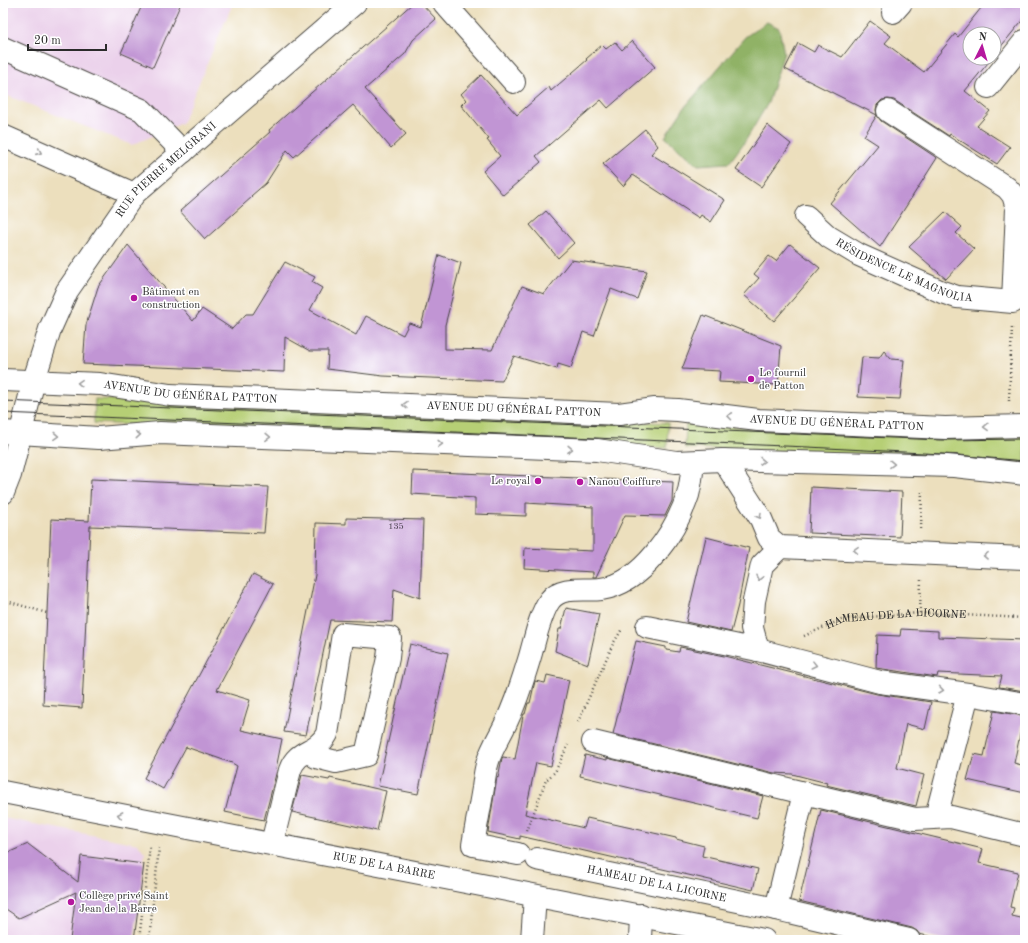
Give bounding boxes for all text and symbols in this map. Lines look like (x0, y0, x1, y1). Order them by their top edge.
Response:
scale bar (28, 26, 106, 52)
north arrow (962, 26, 1002, 66)
text: N (978, 32, 988, 43)
text: 20 m (34, 35, 61, 47)
street label: RUE PIERRE MELGRANI (114, 120, 218, 220)
one-way arrow (34, 147, 42, 155)
street label: RÉSIDENCE LE MAGNOLIA (833, 237, 974, 304)
place label: Bâtiment en construction (142, 287, 200, 311)
marker: Bâtiment en construction (129, 293, 139, 303)
place label: Le fournil de Patton (759, 368, 806, 392)
marker: Le fournil de Patton (746, 374, 756, 384)
one-way arrow (77, 379, 83, 387)
street label: AVENUE DU GÉNÉRAL PATTON (103, 379, 278, 405)
street label: AVENUE DU GÉNÉRAL PATTON (426, 400, 602, 419)
one-way arrow (402, 401, 408, 409)
one-way arrow (727, 412, 734, 421)
street label: AVENUE DU GÉNÉRAL PATTON (749, 413, 925, 433)
one-way arrow (983, 422, 989, 431)
one-way arrow (135, 430, 141, 439)
one-way arrow (53, 431, 59, 440)
one-way arrow (265, 433, 271, 441)
one-way arrow (437, 439, 443, 448)
one-way arrow (566, 444, 573, 453)
one-way arrow (759, 457, 765, 465)
one-way arrow (889, 460, 895, 469)
place label: Le royal (491, 476, 530, 487)
marker: Le royal (533, 476, 543, 486)
marker: Nanou Coiffure (575, 477, 585, 487)
place label: Nanou Coiffure (588, 477, 661, 488)
one-way arrow (755, 512, 762, 519)
house number: 135 (388, 522, 404, 531)
one-way arrow (853, 546, 859, 555)
one-way arrow (983, 552, 989, 561)
one-way arrow (756, 575, 764, 581)
street label: HAMEAU DE LA LICORNE (824, 607, 966, 631)
one-way arrow (810, 660, 817, 669)
one-way arrow (938, 685, 944, 694)
one-way arrow (116, 811, 123, 819)
street label: RUE DE LA BARRE (332, 851, 436, 881)
street label: HAMEAU DE LA LICORNE (586, 864, 727, 904)
place label: Collège privé Saint Jean de la Barre (79, 891, 169, 915)
marker: Collège privé Saint Jean de la Barre (66, 897, 76, 907)

